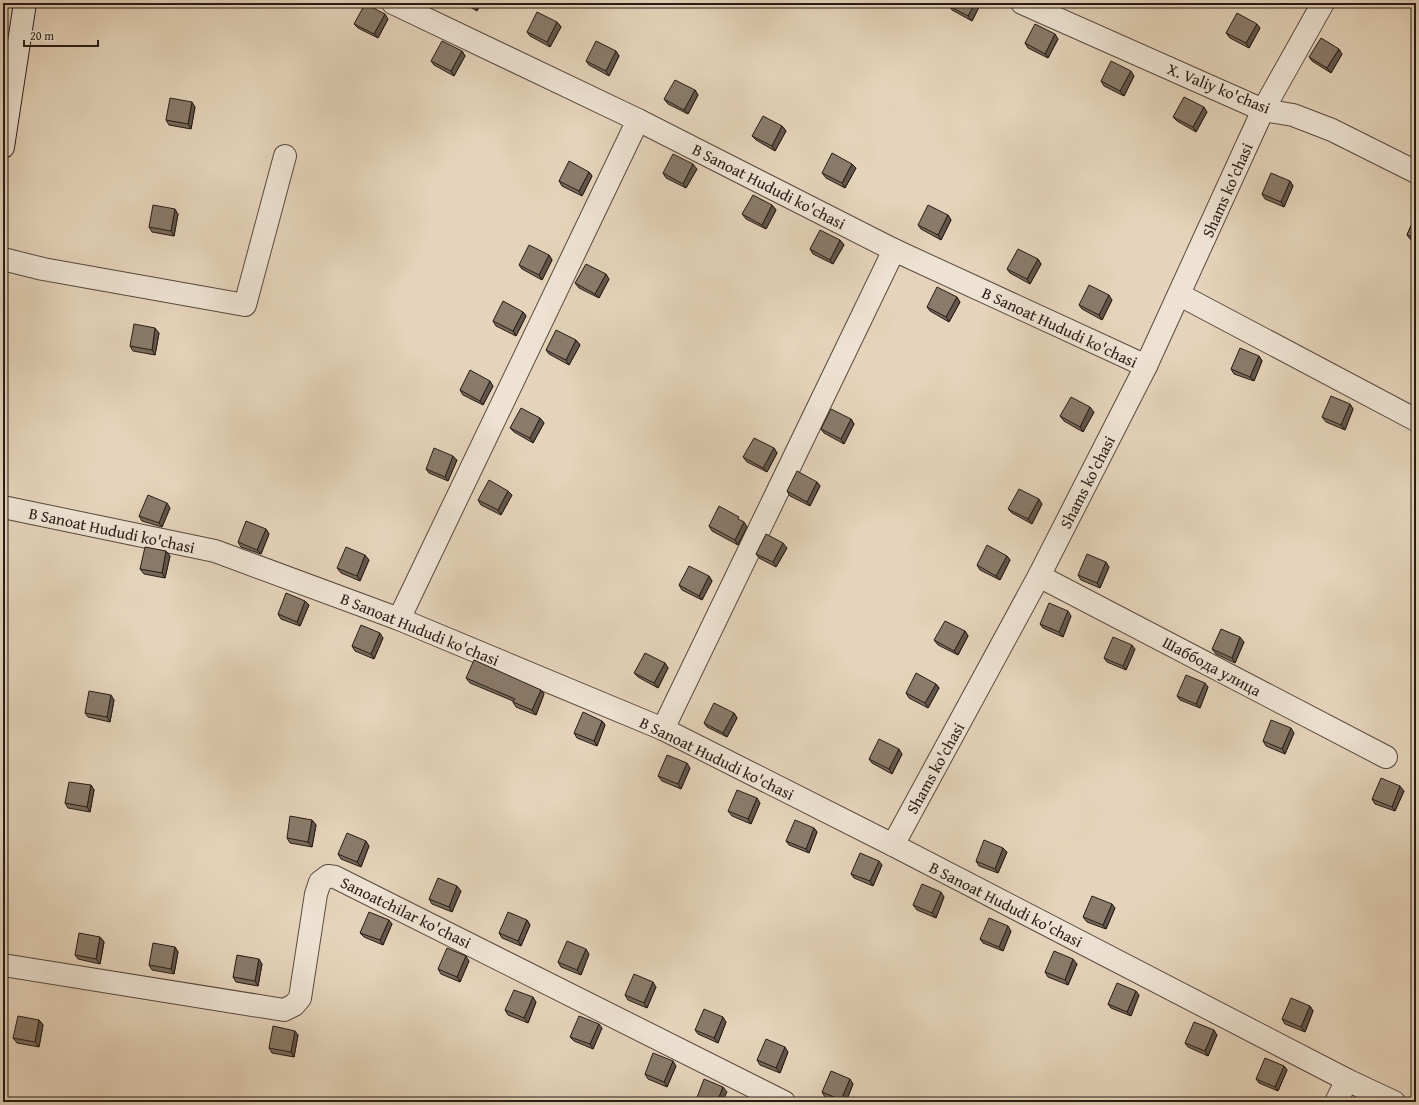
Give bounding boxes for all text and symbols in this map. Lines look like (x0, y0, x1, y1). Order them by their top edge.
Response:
scale bar (24, 22, 98, 48)
text: 20 m (30, 27, 54, 44)
street label: X. Valiy ko'chasi (1164, 56, 1275, 120)
street label: B Sanoat Hududi ko'chasi (688, 137, 850, 235)
street label: Shams ko'chasi (1195, 138, 1259, 241)
street label: B Sanoat Hududi ko'chasi (978, 280, 1142, 374)
street label: Shams ko'chasi (1053, 431, 1121, 533)
street label: B Sanoat Hududi ko'chasi (27, 501, 198, 559)
street label: B Sanoat Hududi ko'chasi (337, 586, 503, 672)
street label: Шаббода улица (1158, 630, 1266, 702)
street label: B Sanoat Hududi ko'chasi (636, 710, 799, 806)
street label: Shams ko'chasi (900, 717, 970, 818)
street label: B Sanoat Hududi ko'chasi (925, 855, 1087, 953)
street label: Sanoatchilar ko'chasi (337, 870, 476, 954)

